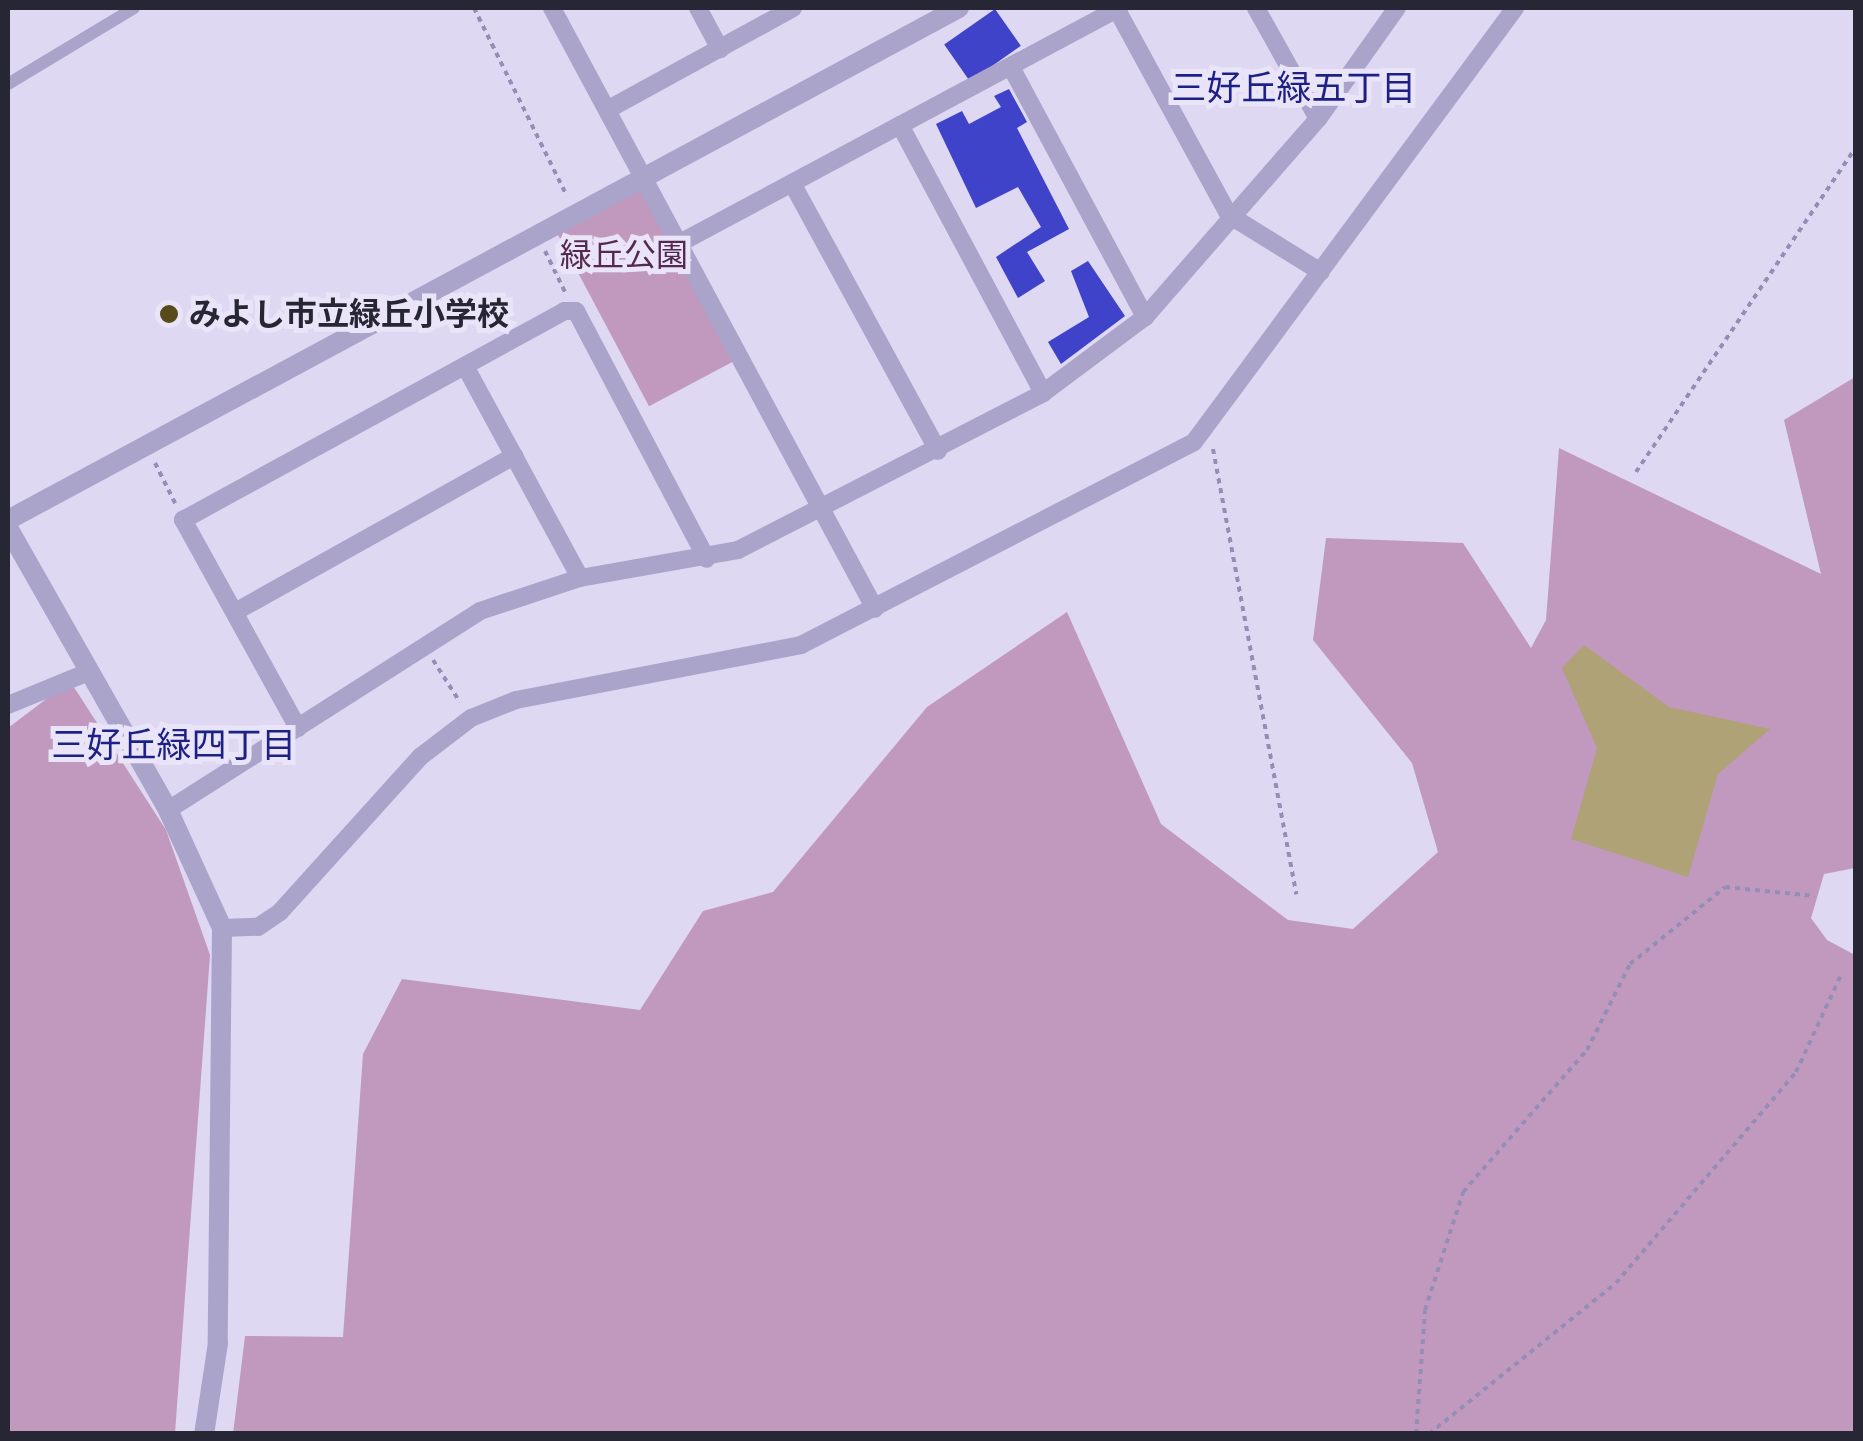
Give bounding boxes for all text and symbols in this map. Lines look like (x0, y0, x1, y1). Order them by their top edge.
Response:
district label: 三好丘緑五丁目 (1172, 67, 1416, 109)
park label: 緑丘公園 (560, 236, 688, 274)
place label: みよし市立緑丘小学校 (189, 295, 509, 333)
marker: みよし市立緑丘小学校 (158, 303, 180, 325)
district label: 三好丘緑四丁目 (52, 724, 296, 766)

